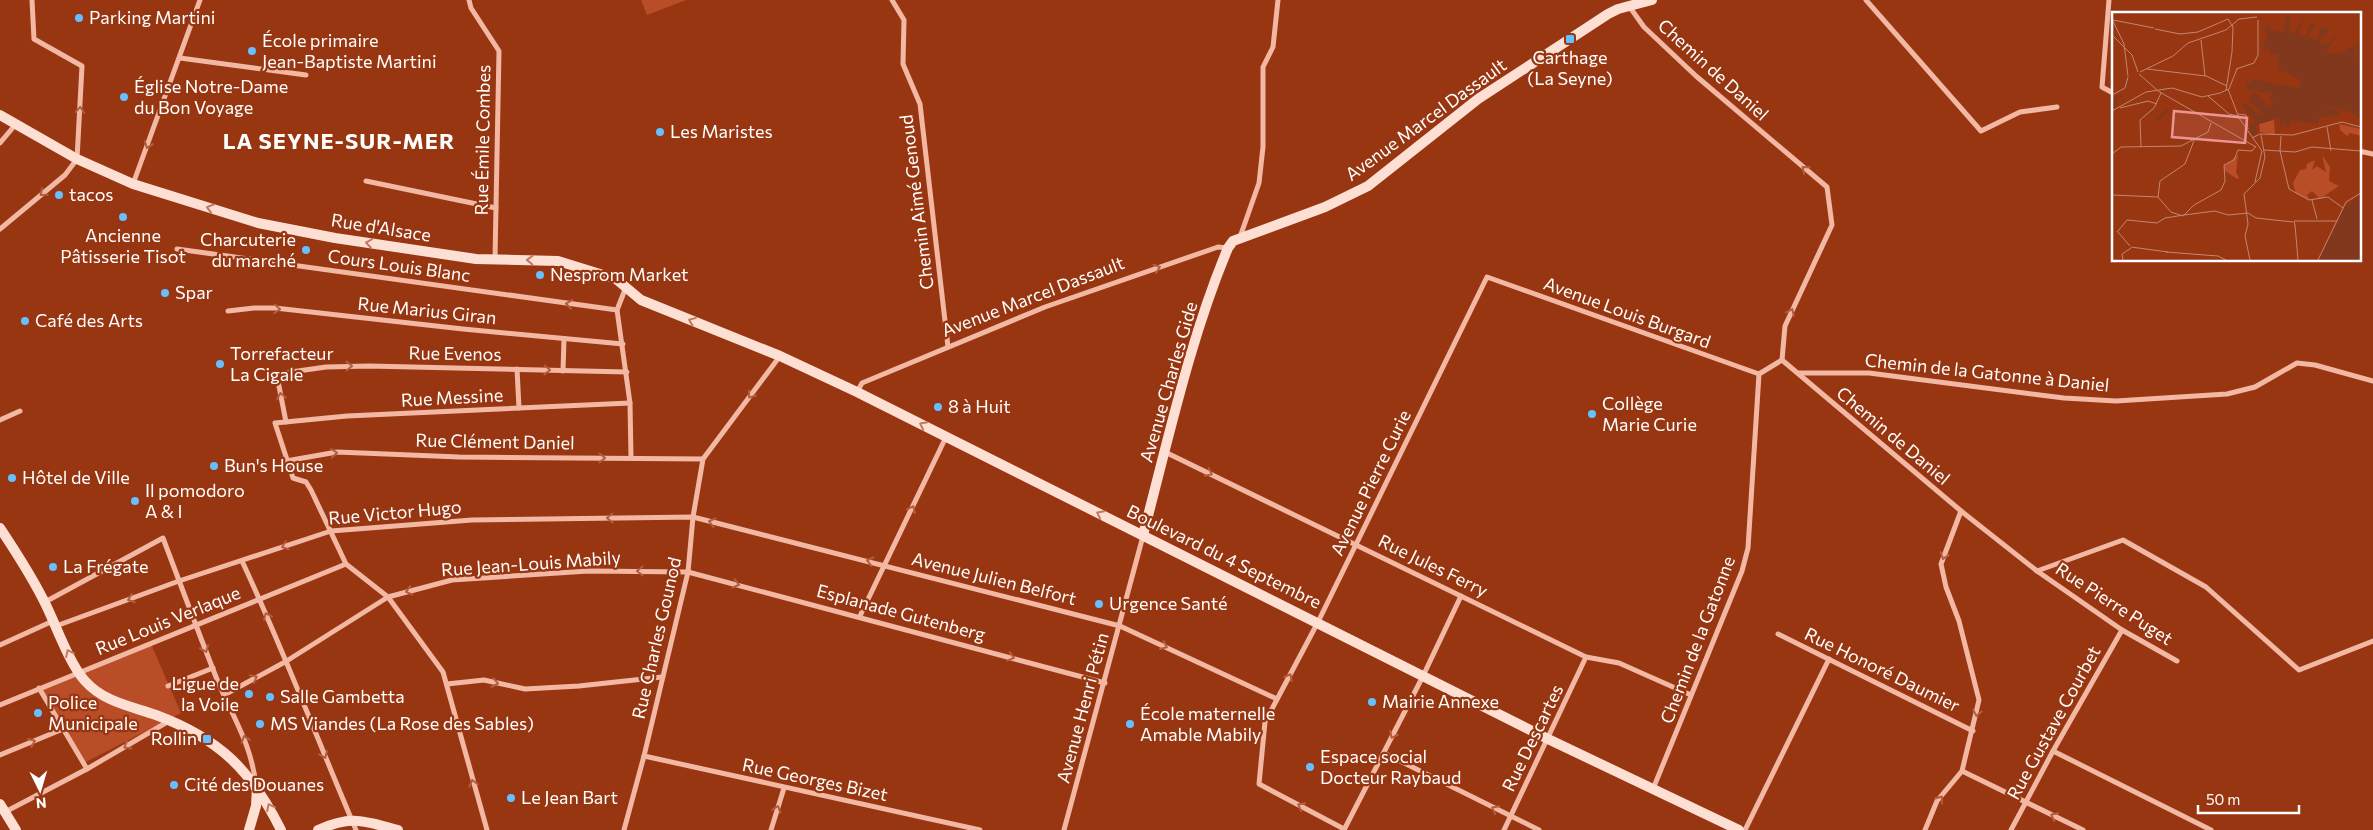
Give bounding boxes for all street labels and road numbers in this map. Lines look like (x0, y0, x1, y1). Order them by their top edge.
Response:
street label: Chemin de Daniel (1654, 14, 1774, 125)
street label: Avenue Marcel Dassault (1341, 53, 1510, 185)
street label: Rue Émile Combes (470, 64, 494, 215)
street label: Chemin Aimé Genoud (894, 113, 938, 291)
street label: Rue d'Alsace (330, 208, 433, 246)
street label: Cours Louis Blanc (326, 244, 472, 286)
street label: Avenue Marcel Dassault (938, 251, 1127, 341)
street label: Avenue Louis Burgard (1541, 272, 1714, 352)
street label: Rue Marius Giran (357, 292, 498, 328)
street label: Avenue Charles Gide (1135, 299, 1202, 465)
street label: Rue Evenos (408, 341, 502, 365)
street label: Chemin de la Gatonne à Daniel (1864, 348, 2110, 396)
street label: Chemin de Daniel (1832, 381, 1955, 489)
street label: Rue Messine (400, 383, 504, 411)
street label: Avenue Pierre Curie (1325, 406, 1415, 559)
street label: Rue Clément Daniel (415, 429, 575, 453)
street label: Rue Victor Hugo (328, 495, 462, 529)
street label: Boulevard du 4 Septembre (1124, 499, 1325, 613)
street label: Rue Jules Ferry (1375, 529, 1492, 601)
street label: Rue Jean-Louis Mabily (440, 546, 621, 580)
street label: Avenue Julien Belfort (910, 547, 1079, 609)
street label: Chemin de la Gatonne (1655, 553, 1739, 727)
street label: Rue Charles Gounod (627, 555, 685, 721)
street label: Rue Pierre Puget (2052, 557, 2177, 649)
street label: Esplanade Gutenberg (814, 579, 988, 645)
street label: Rue Louis Verlaque (92, 581, 243, 659)
street label: Rue Honoré Daumier (1801, 622, 1964, 716)
street label: Avenue Henri Pétin (1051, 630, 1113, 785)
street label: Rue Gustave Courbet (2002, 642, 2105, 803)
street label: Rue Descartes (1497, 680, 1567, 795)
street label: Rue Georges Bizet (740, 753, 890, 805)

